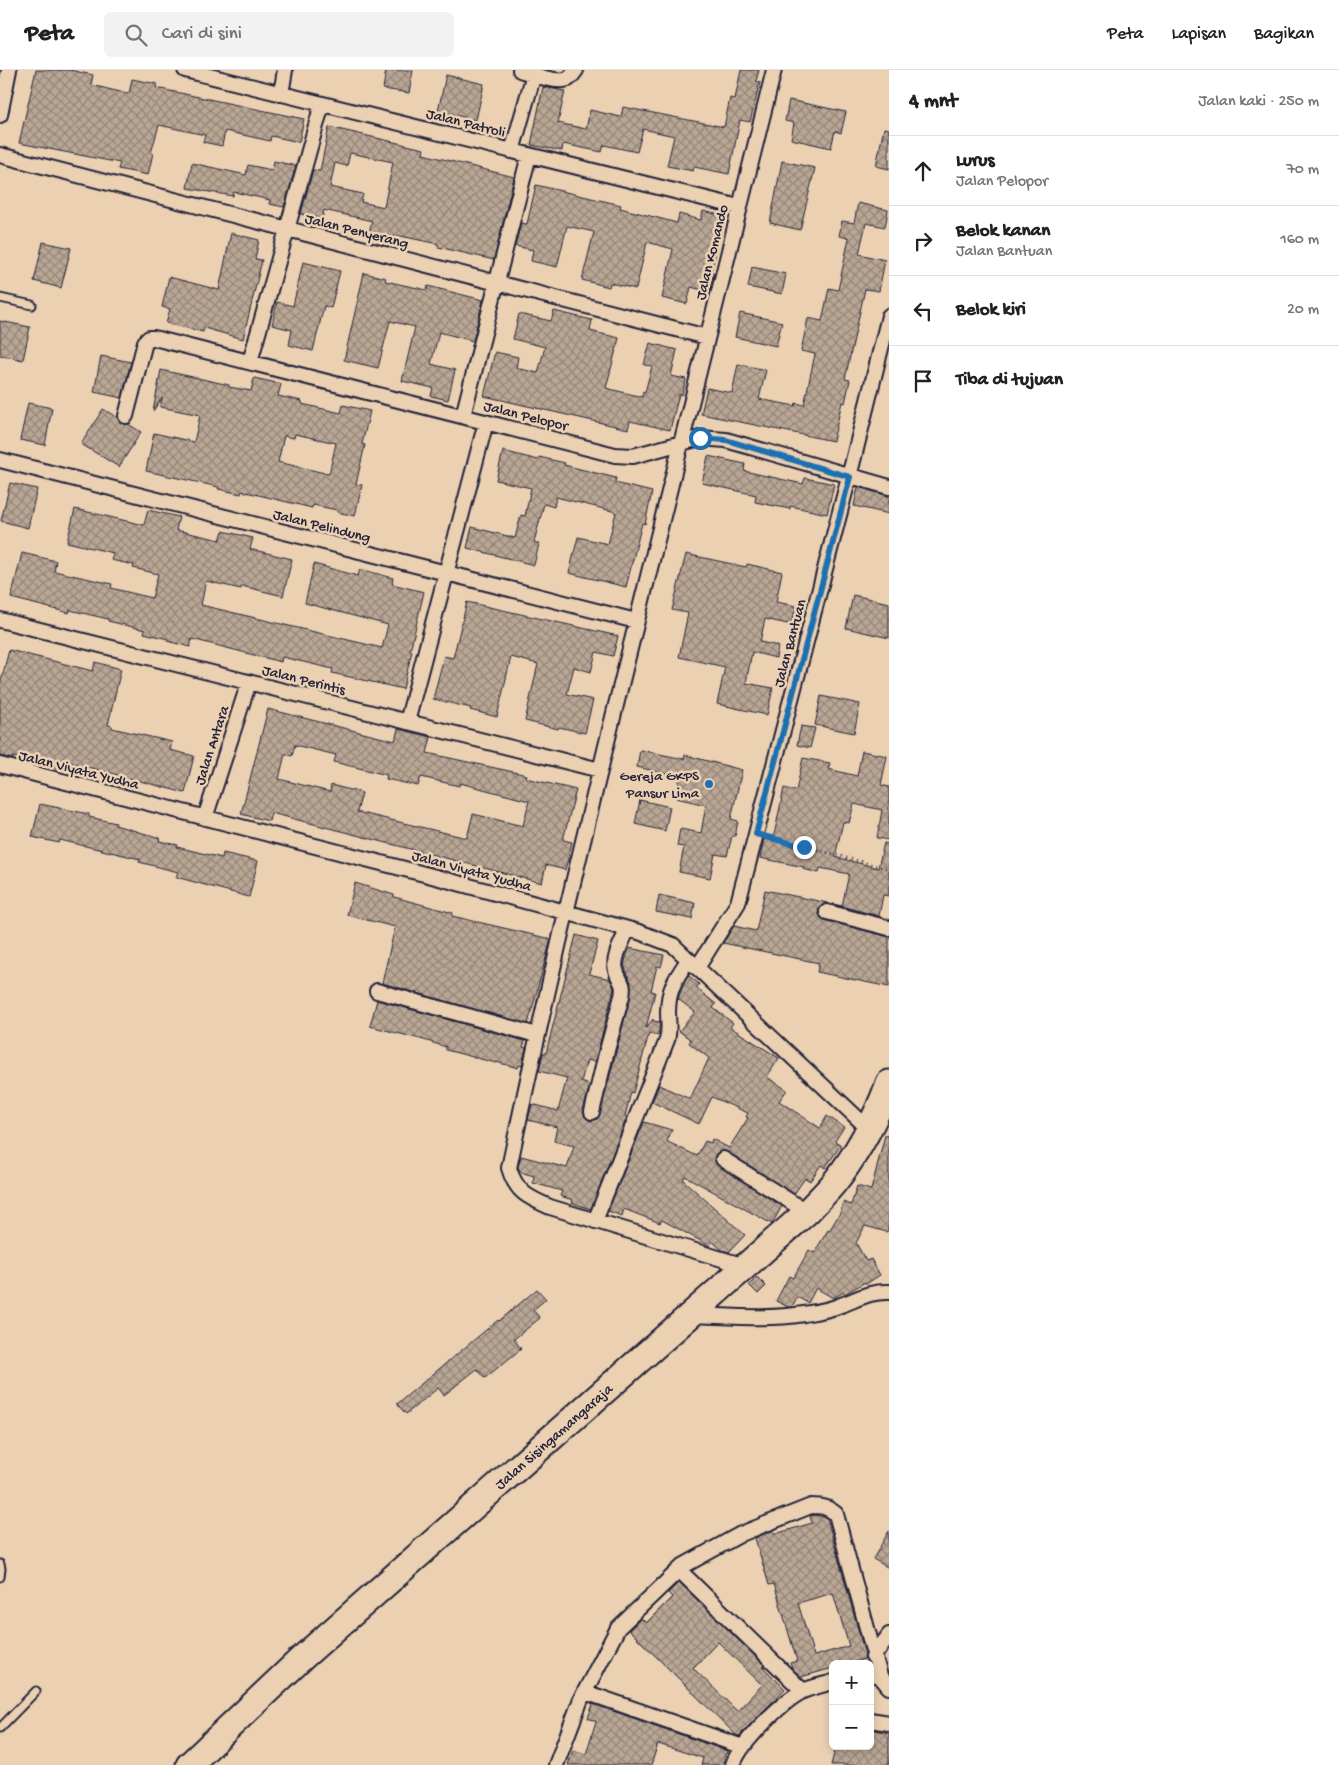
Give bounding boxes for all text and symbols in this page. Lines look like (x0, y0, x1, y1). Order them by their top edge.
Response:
search box (104, 12, 454, 57)
text: Peta (25, 20, 74, 49)
icon: search (122, 21, 150, 49)
text: Cari di sini (162, 23, 242, 46)
text: Peta (1107, 24, 1144, 45)
text: Lapisan (1172, 24, 1226, 45)
text: Bagikan (1254, 24, 1314, 45)
text: 4 mnt (909, 90, 957, 115)
text: Jalan kaki · 250 m (1198, 93, 1319, 112)
street label: Jalan Patroli (424, 105, 507, 142)
text: Lurus (956, 150, 995, 173)
icon: ahead (909, 157, 937, 185)
text: 70 m (1286, 161, 1319, 180)
text: Jalan Pelopor (956, 173, 1048, 192)
street label: Jalan Komando (692, 203, 733, 302)
street label: Jalan Penyerang (303, 210, 410, 254)
text: Belok kanan (956, 220, 1050, 243)
icon: right (909, 227, 937, 255)
text: 160 m (1280, 231, 1319, 250)
text: Jalan Bantuan (956, 243, 1052, 262)
icon: left (909, 297, 937, 325)
text: Belok kiri (956, 299, 1026, 322)
text: 20 m (1287, 301, 1319, 320)
icon: arrive (909, 367, 937, 395)
text: Tiba di tujuan (956, 369, 1063, 392)
street label: Jalan Pelopor (482, 398, 571, 437)
route start (689, 427, 712, 450)
street label: Jalan Pelindung (271, 506, 372, 548)
street label: Jalan Bantuan (771, 598, 811, 689)
street label: Jalan Perintis (260, 662, 347, 700)
street label: Jalan Antara (192, 703, 234, 788)
street label: Jalan Viyata Yudha (17, 747, 141, 795)
place label: Gereja GKPS Pansur Lima (620, 768, 700, 803)
marker: Gereja GKPS Pansur Lima (703, 778, 715, 790)
route end (793, 836, 816, 859)
street label: Jalan Viyata Yudha (410, 847, 534, 897)
street label: Jalan Sisingamangaraja (492, 1380, 618, 1494)
map controls (829, 1660, 874, 1750)
button: + (829, 1660, 874, 1705)
button: − (829, 1705, 874, 1750)

